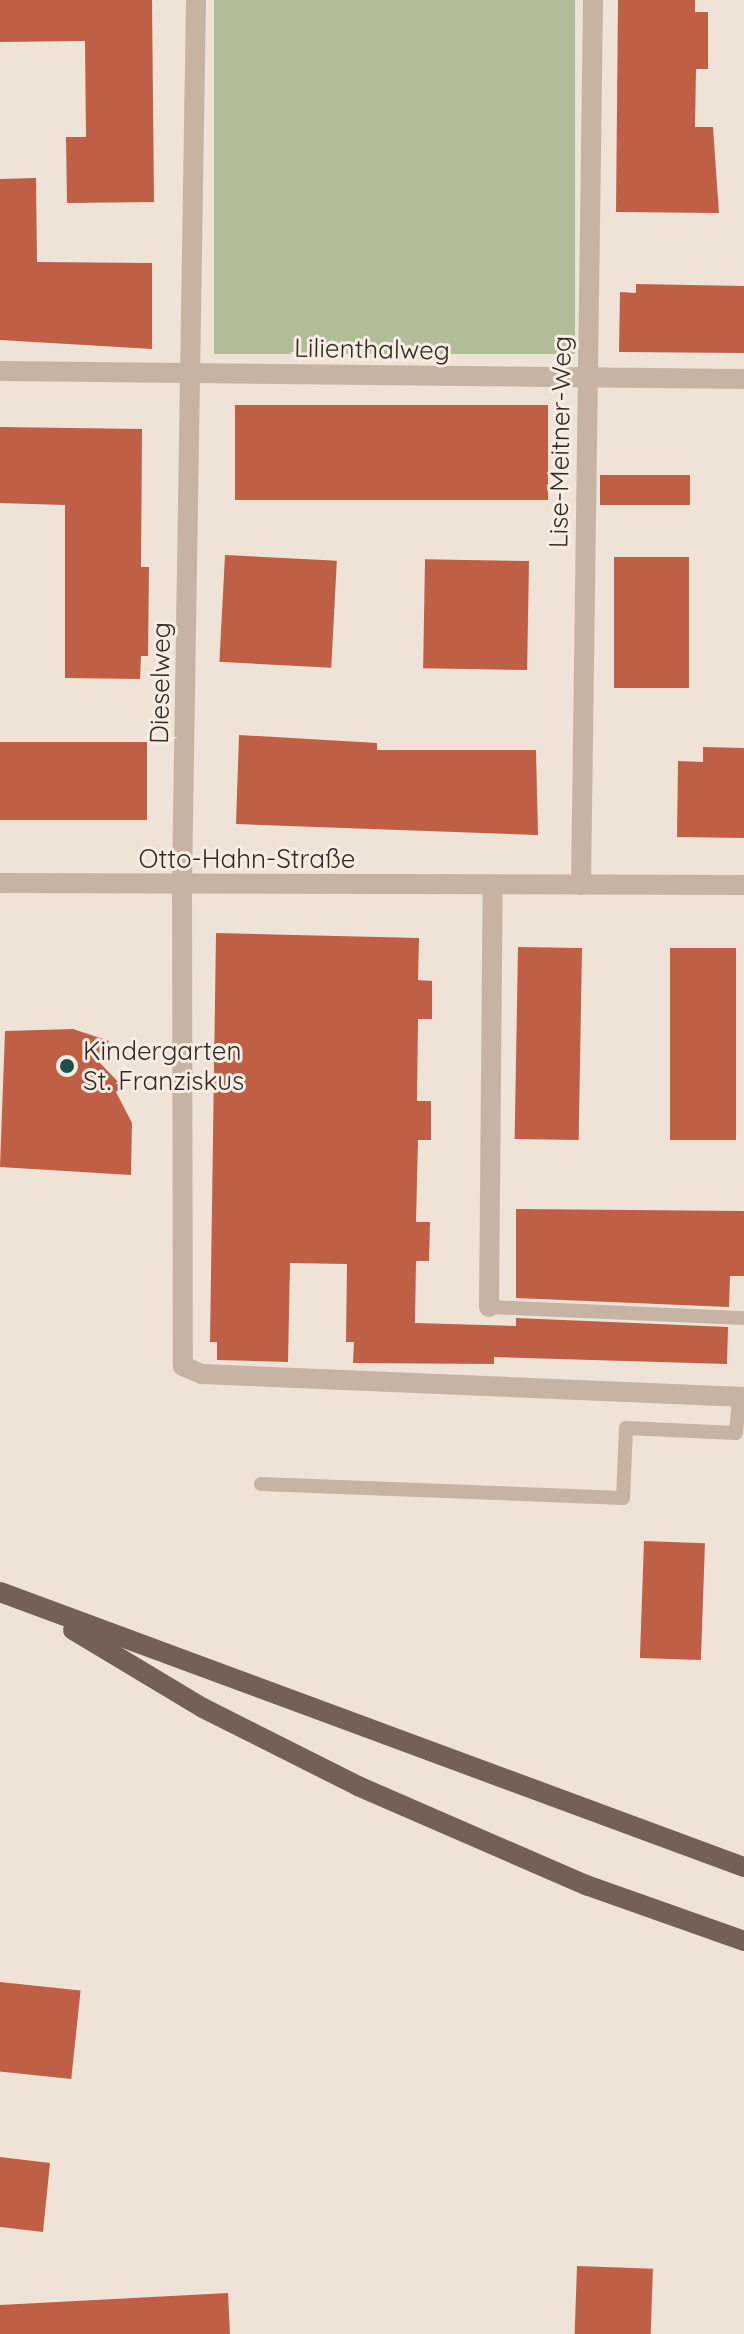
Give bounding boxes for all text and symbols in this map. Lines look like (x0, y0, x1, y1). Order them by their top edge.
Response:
street label: Lilienthalweg (294, 332, 450, 366)
street label: Lise-Meitner-Weg (543, 336, 577, 548)
street label: Dieselweg (143, 622, 177, 744)
street label: Otto-Hahn-Straße (139, 843, 355, 875)
place label: Kindergarten St. Franziskus (83, 1035, 244, 1096)
marker: Kindergarten St. Franziskus (58, 1057, 76, 1075)

